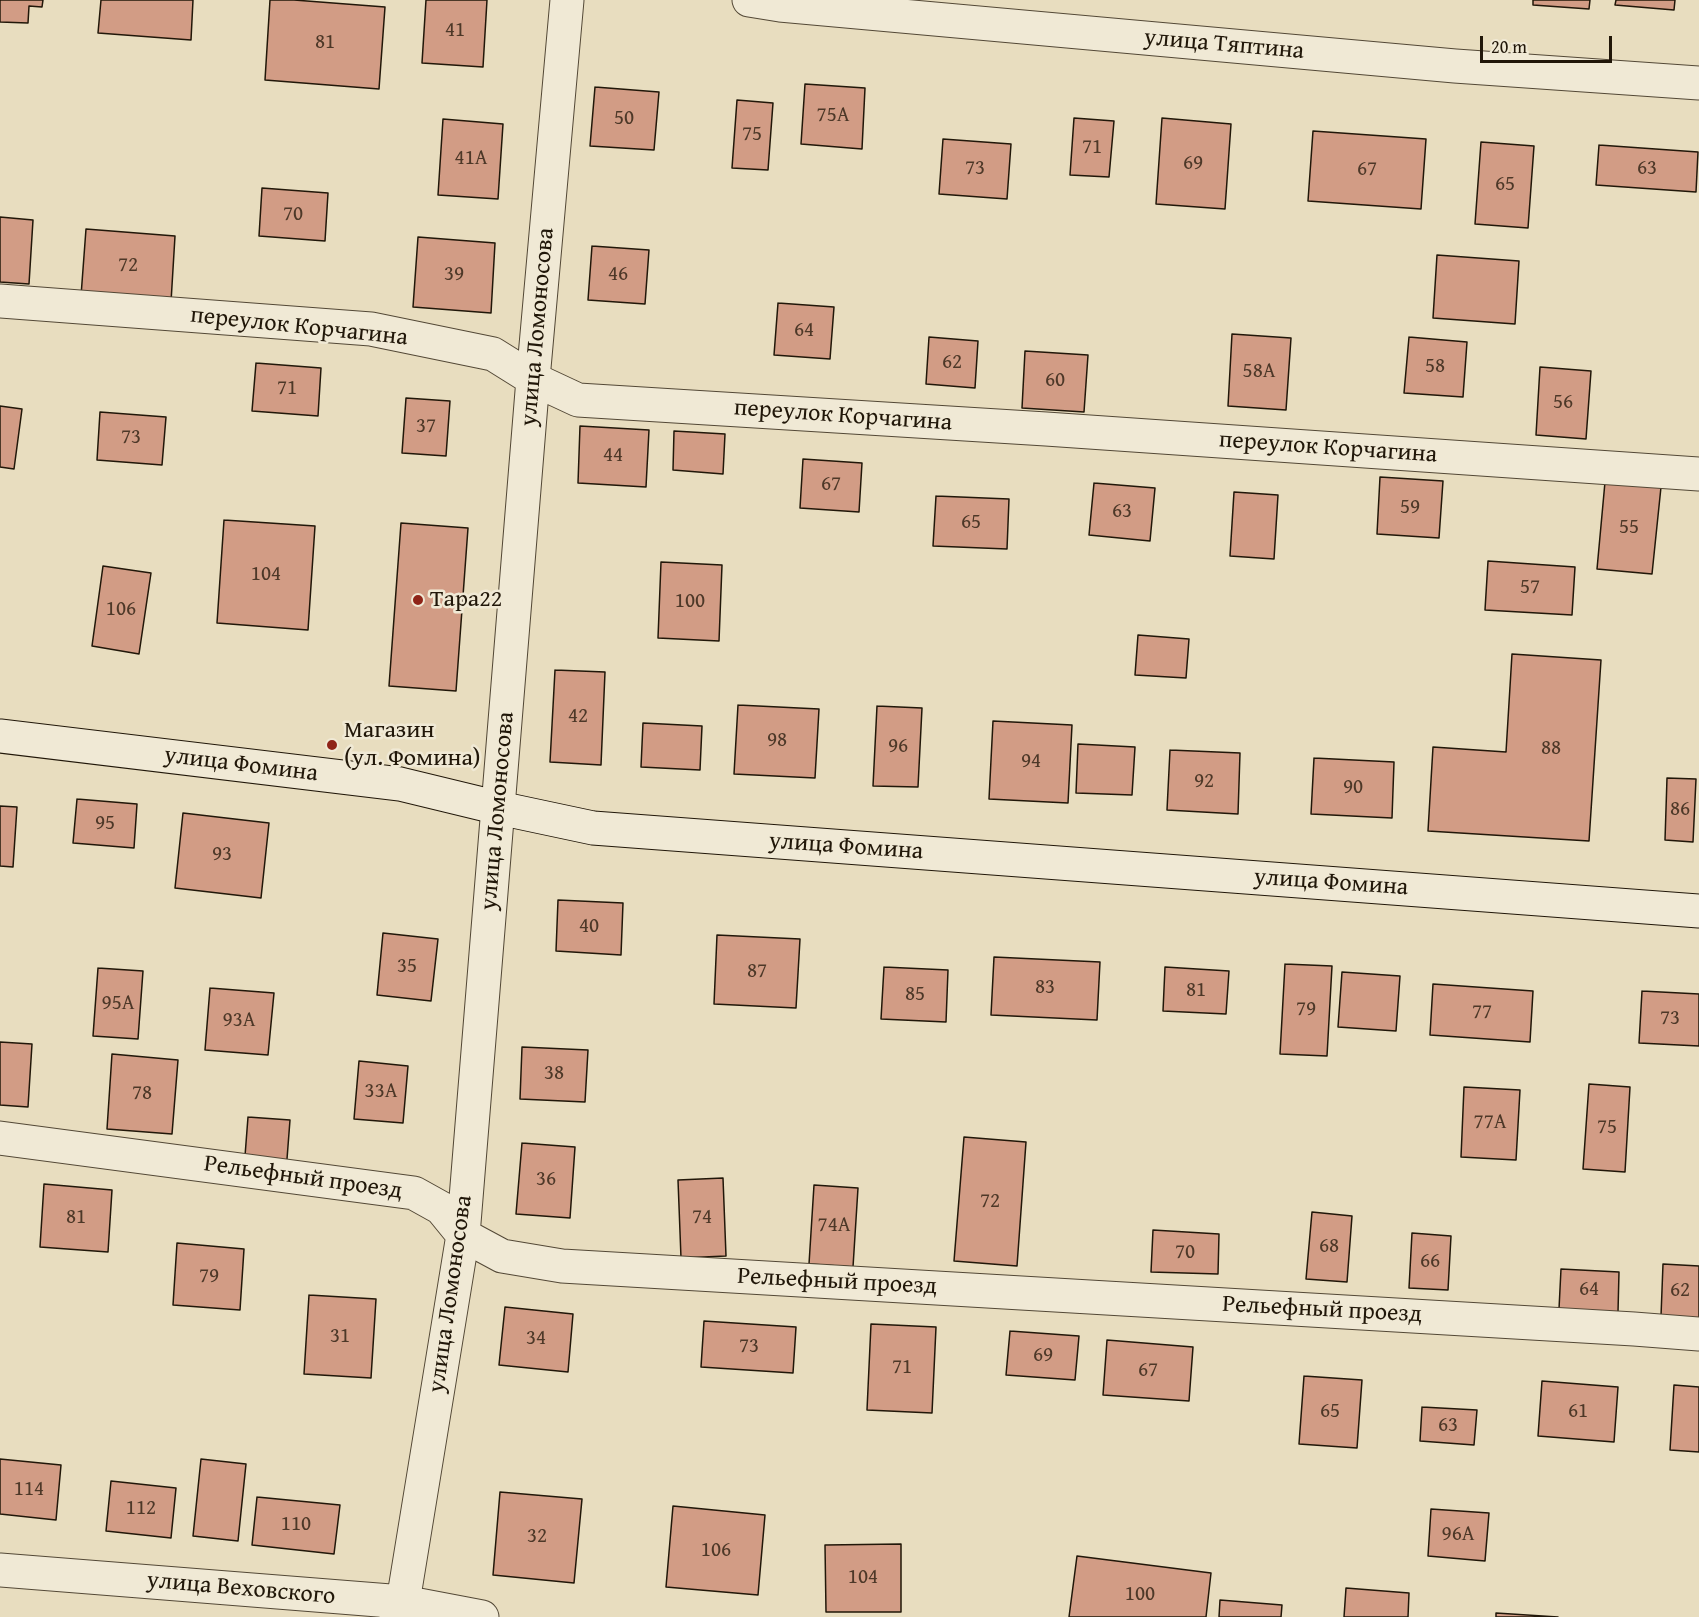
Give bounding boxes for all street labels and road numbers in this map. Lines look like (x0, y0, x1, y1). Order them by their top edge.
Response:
street label: улица Тяптина (1143, 24, 1305, 66)
street label: улица Ломоносова (515, 227, 561, 427)
street label: переулок Корчагина (189, 301, 409, 353)
street label: переулок Корчагина (733, 394, 953, 438)
street label: переулок Корчагина (1218, 426, 1438, 470)
street label: улица Ломоносова (475, 711, 521, 911)
street label: улица Фомина (162, 741, 320, 789)
street label: улица Фомина (768, 827, 924, 867)
street label: улица Фомина (1253, 863, 1409, 903)
street label: Рельефный проезд (202, 1150, 404, 1206)
street label: улица Ломоносова (423, 1193, 479, 1395)
street label: Рельефный проезд (736, 1262, 938, 1302)
street label: Рельефный проезд (1221, 1290, 1423, 1330)
street label: улица Веховского (146, 1566, 336, 1612)

